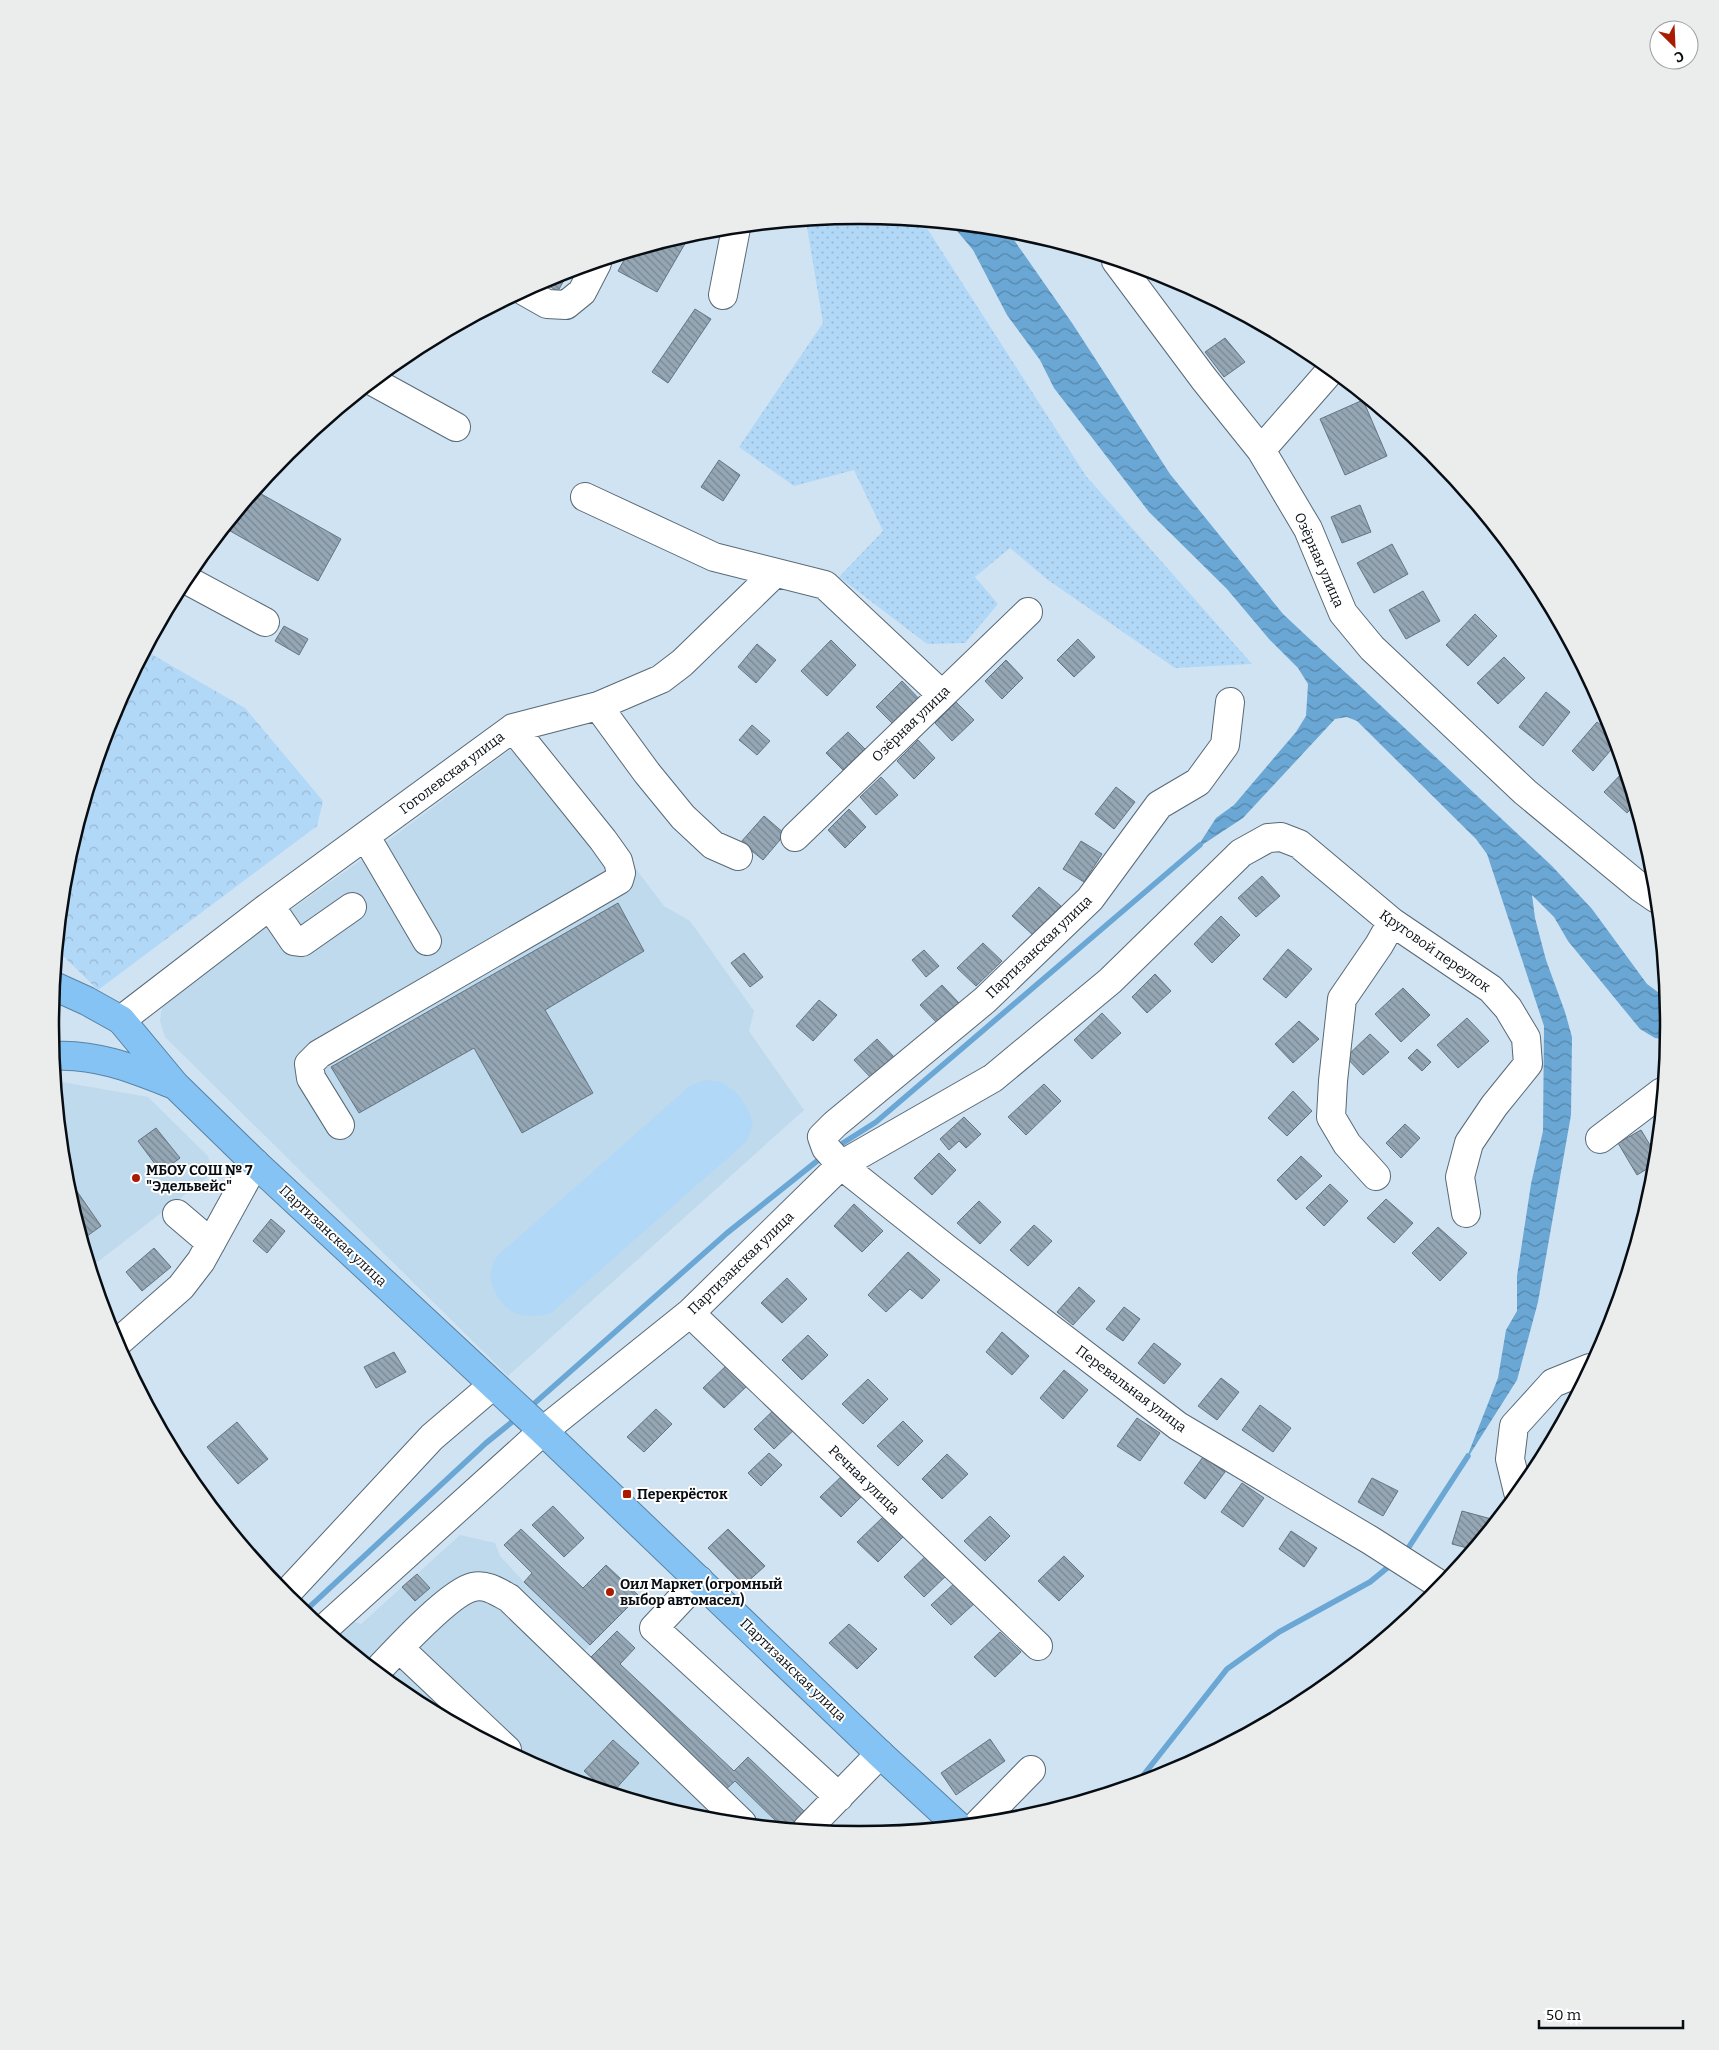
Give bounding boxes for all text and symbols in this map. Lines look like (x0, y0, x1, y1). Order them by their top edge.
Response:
north arrow (1649, 20, 1699, 70)
text: С (1671, 47, 1687, 66)
street label: Озёрная улица (1290, 510, 1348, 610)
street label: Озёрная улица (868, 682, 954, 766)
street label: Гоголевская улица (396, 728, 508, 818)
street label: Партизанская улица (982, 892, 1096, 1002)
street label: Круговой переулок (1376, 906, 1494, 996)
place label: МБОУ СОШ № 7 "Эдельвейс" (146, 1162, 253, 1195)
marker: МБОУ СОШ № 7 "Эдельвейс" (130, 1172, 142, 1184)
street label: Партизанская улица (276, 1182, 391, 1290)
street label: Партизанская улица (684, 1208, 798, 1318)
street label: Перевальная улица (1072, 1342, 1190, 1436)
street label: Речная улица (825, 1442, 903, 1518)
place label: Перекрёсток (637, 1486, 728, 1503)
marker: Перекрёсток (621, 1488, 633, 1500)
place label: Оил Маркет (огромный выбор автомасел) (620, 1575, 783, 1609)
marker: Оил Маркет (огромный выбор автомасел) (604, 1586, 616, 1598)
street label: Партизанская улица (736, 1615, 850, 1725)
scale bar (1539, 1998, 1683, 2030)
text: 50 m (1546, 2006, 1582, 2024)

